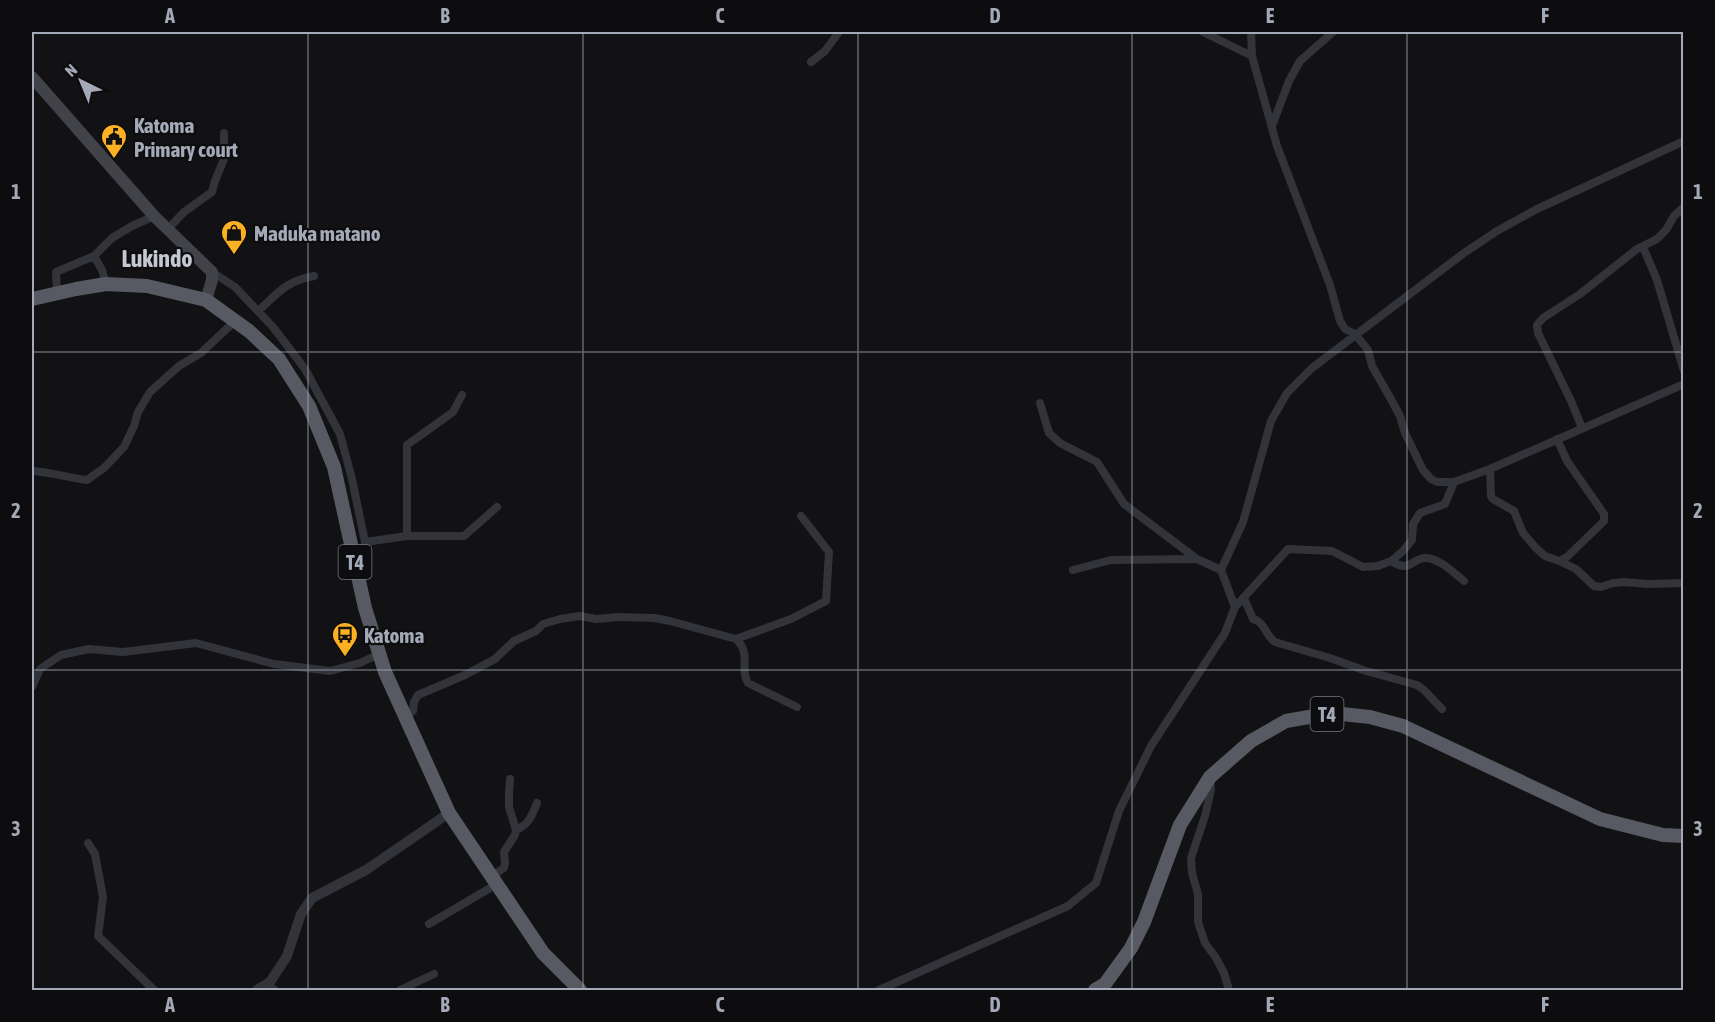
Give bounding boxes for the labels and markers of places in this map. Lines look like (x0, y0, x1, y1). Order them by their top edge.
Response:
place label: Katoma Primary court (134, 113, 238, 161)
public building icon: Katoma Primary court (99, 122, 129, 160)
shop icon: Maduka matano (219, 218, 249, 256)
place label: Maduka matano (254, 221, 381, 245)
bus stop icon: Katoma (330, 620, 360, 658)
place label: Katoma (364, 623, 424, 647)

